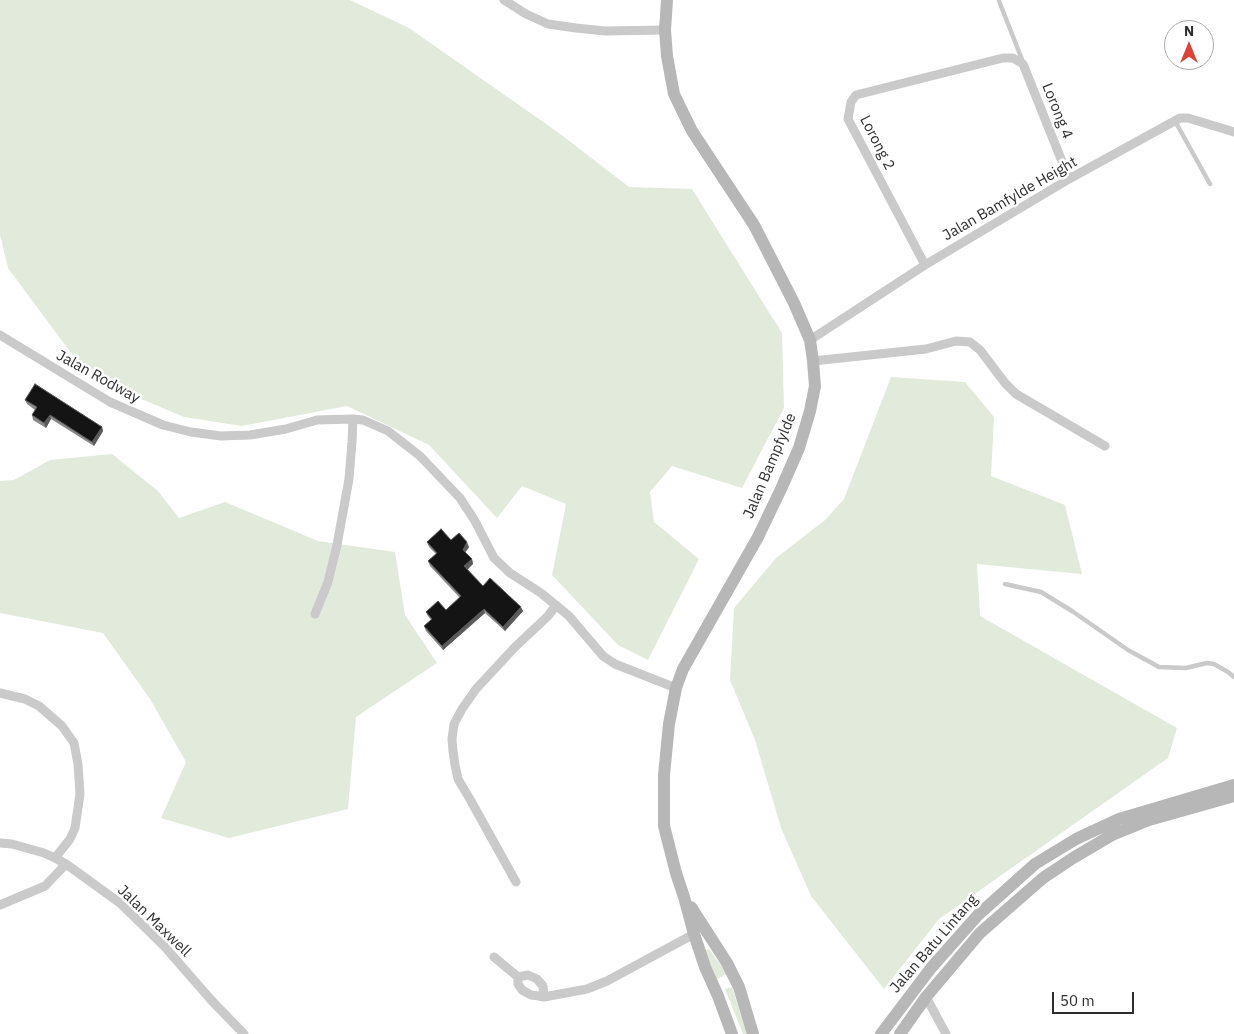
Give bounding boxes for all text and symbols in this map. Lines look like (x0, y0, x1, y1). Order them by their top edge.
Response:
north arrow (1164, 20, 1214, 70)
text: N (1184, 22, 1194, 40)
street label: Lorong 4 (1038, 80, 1076, 142)
street label: Lorong 2 (856, 113, 898, 173)
street label: Jalan Bamfylde Height (940, 153, 1080, 245)
street label: Jalan Rodway (53, 347, 143, 407)
street label: Jalan Bampfylde (740, 411, 800, 521)
street label: Jalan Maxwell (113, 881, 195, 961)
street label: Jalan Batu Lintang (886, 891, 982, 997)
scale bar (1054, 982, 1136, 1014)
text: 50 m (1060, 991, 1095, 1010)

